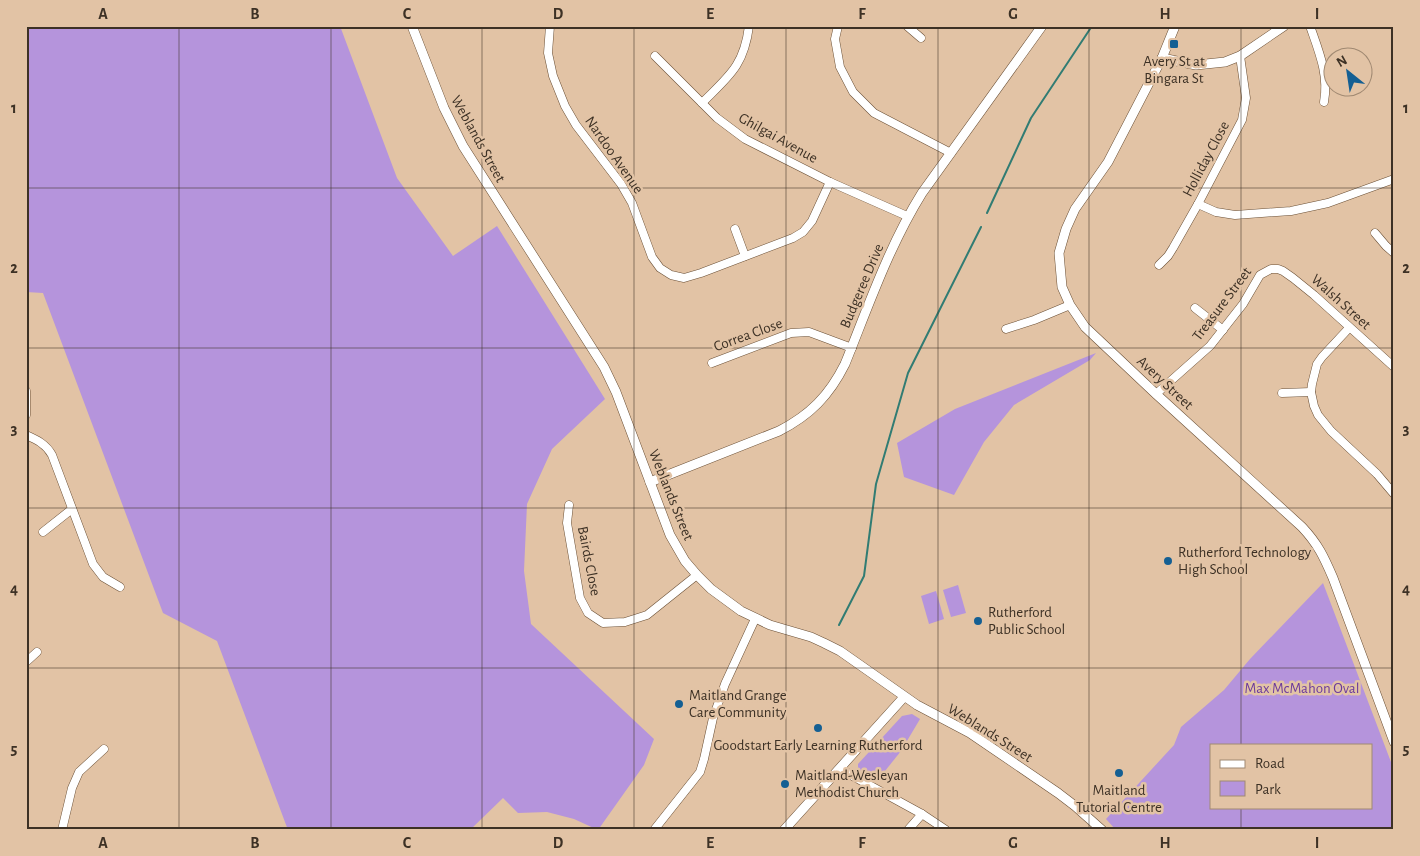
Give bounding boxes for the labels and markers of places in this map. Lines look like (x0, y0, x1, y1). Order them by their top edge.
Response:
marker: Avery St at Bingara St (1168, 38, 1180, 50)
place label: Avery St at Bingara St (1143, 54, 1205, 86)
place label: Rutherford Technology High School (1178, 545, 1312, 577)
marker: Rutherford Technology High School (1162, 555, 1174, 567)
place label: Rutherford Public School (988, 605, 1065, 637)
marker: Rutherford Public School (972, 615, 984, 627)
place label: Maitland Grange Care Community (689, 688, 787, 720)
marker: Maitland Grange Care Community (673, 698, 685, 710)
marker: Goodstart Early Learning Rutherford (812, 722, 824, 734)
place label: Goodstart Early Learning Rutherford (713, 738, 923, 753)
marker: Maitland Tutorial Centre (1113, 767, 1125, 779)
place label: Maitland-Wesleyan Methodist Church (795, 768, 908, 800)
marker: Maitland-Wesleyan Methodist Church (779, 778, 791, 790)
place label: Maitland Tutorial Centre (1076, 783, 1162, 815)

